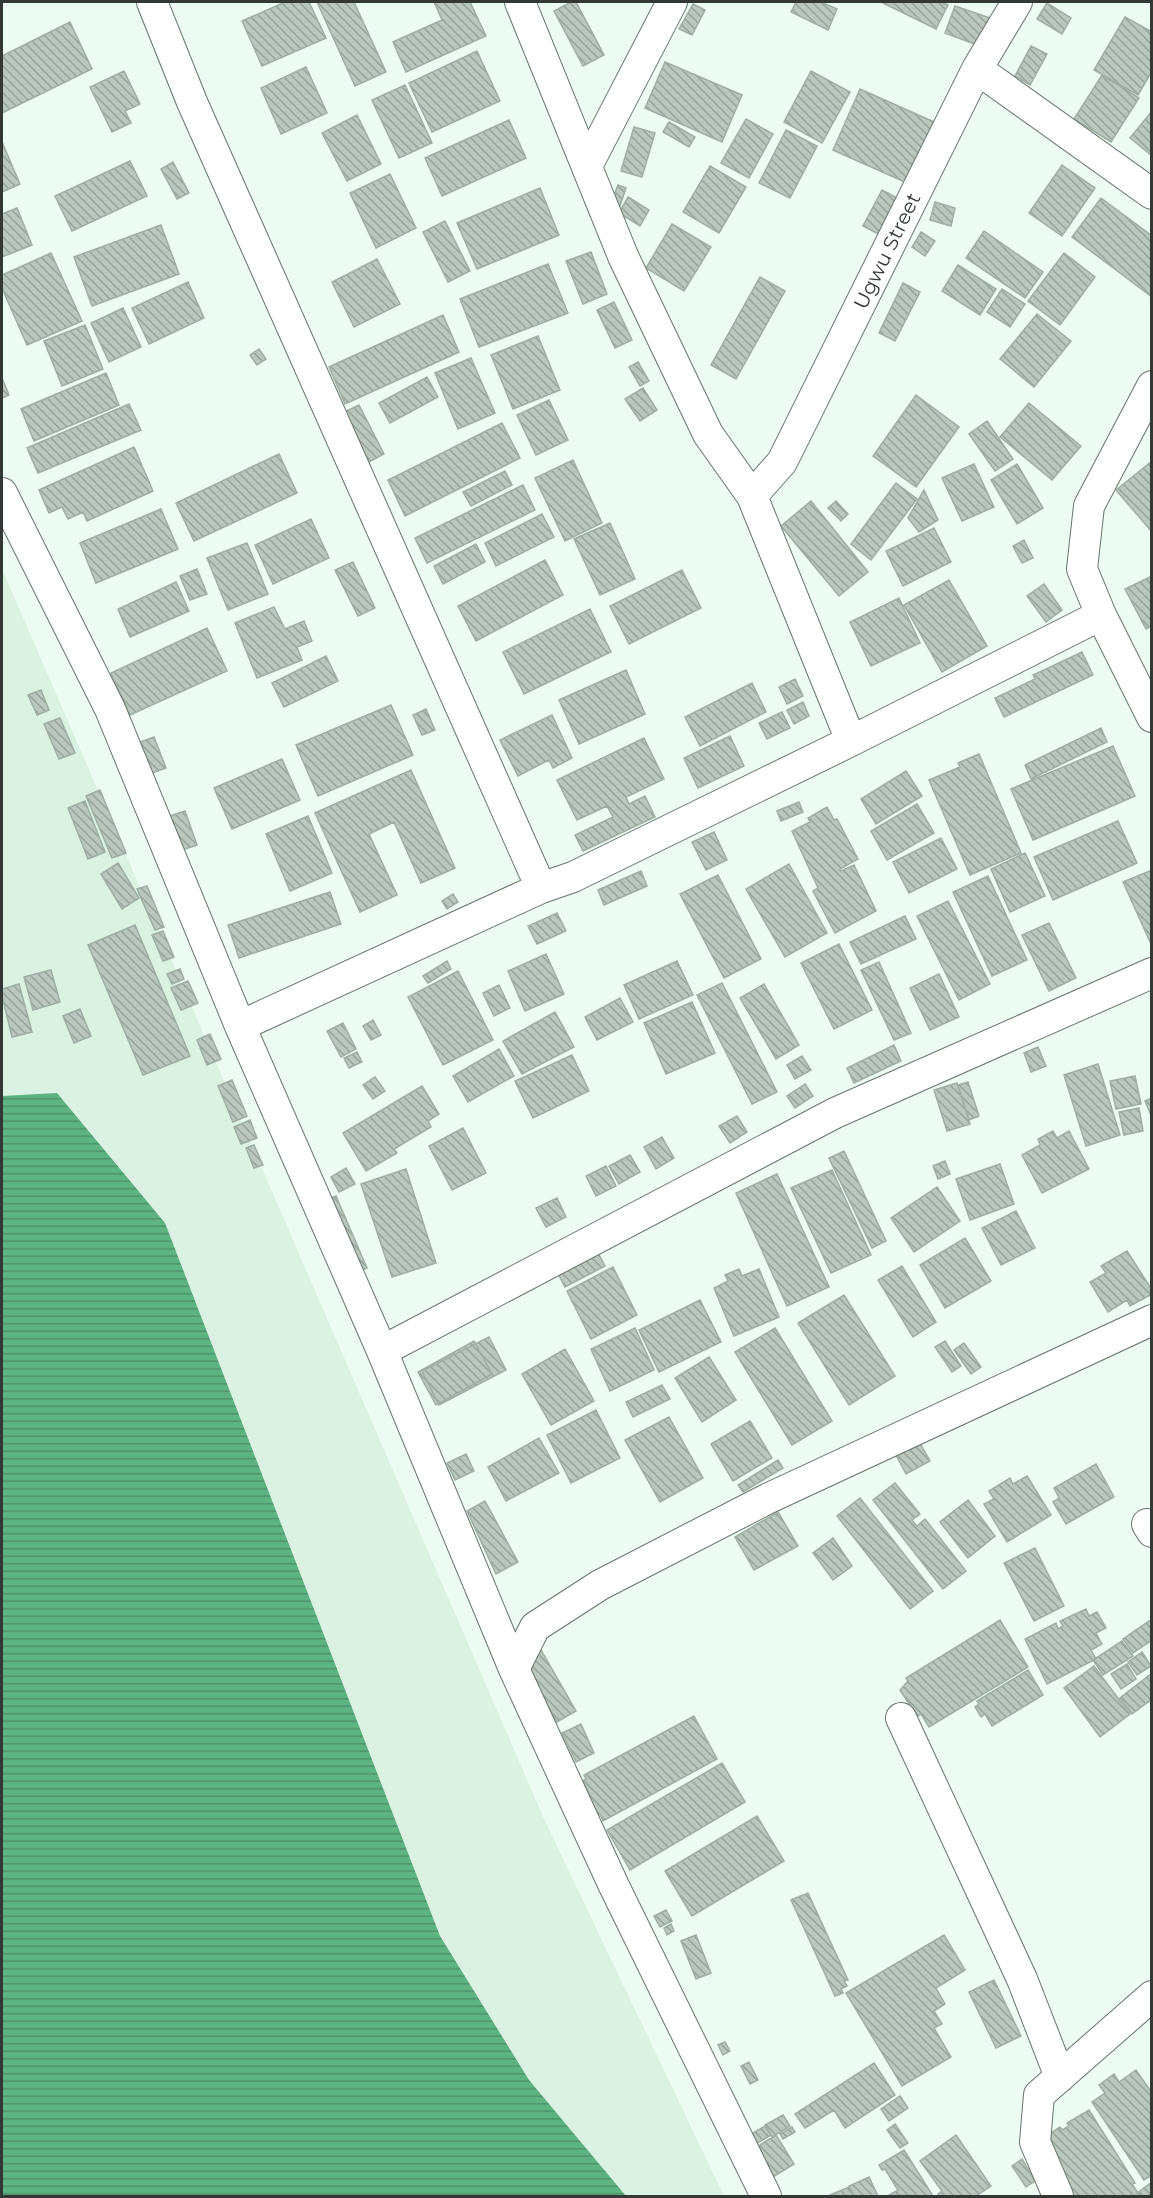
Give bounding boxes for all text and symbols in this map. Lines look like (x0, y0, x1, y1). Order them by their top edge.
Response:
street label: Ugwu Street (849, 189, 925, 313)

